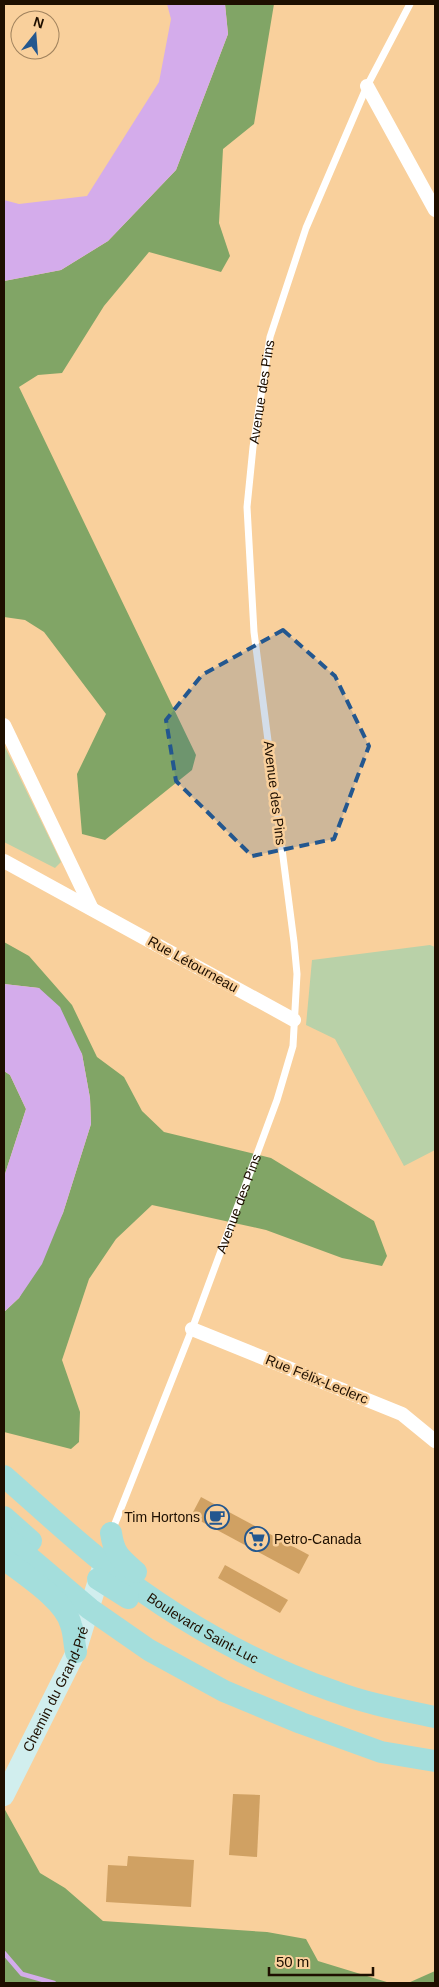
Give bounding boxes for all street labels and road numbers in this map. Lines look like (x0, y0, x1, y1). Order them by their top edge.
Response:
street label: Avenue des Pins (246, 339, 277, 445)
street label: Avenue des Pins (261, 740, 289, 846)
street label: Rue Létourneau (145, 933, 241, 995)
street label: Avenue des Pins (213, 1152, 264, 1256)
street label: Rue Félix-Leclerc (264, 1351, 370, 1407)
street label: Boulevard Saint-Luc (144, 1589, 261, 1667)
street label: Chemin du Grand-Pré (19, 1624, 91, 1754)

